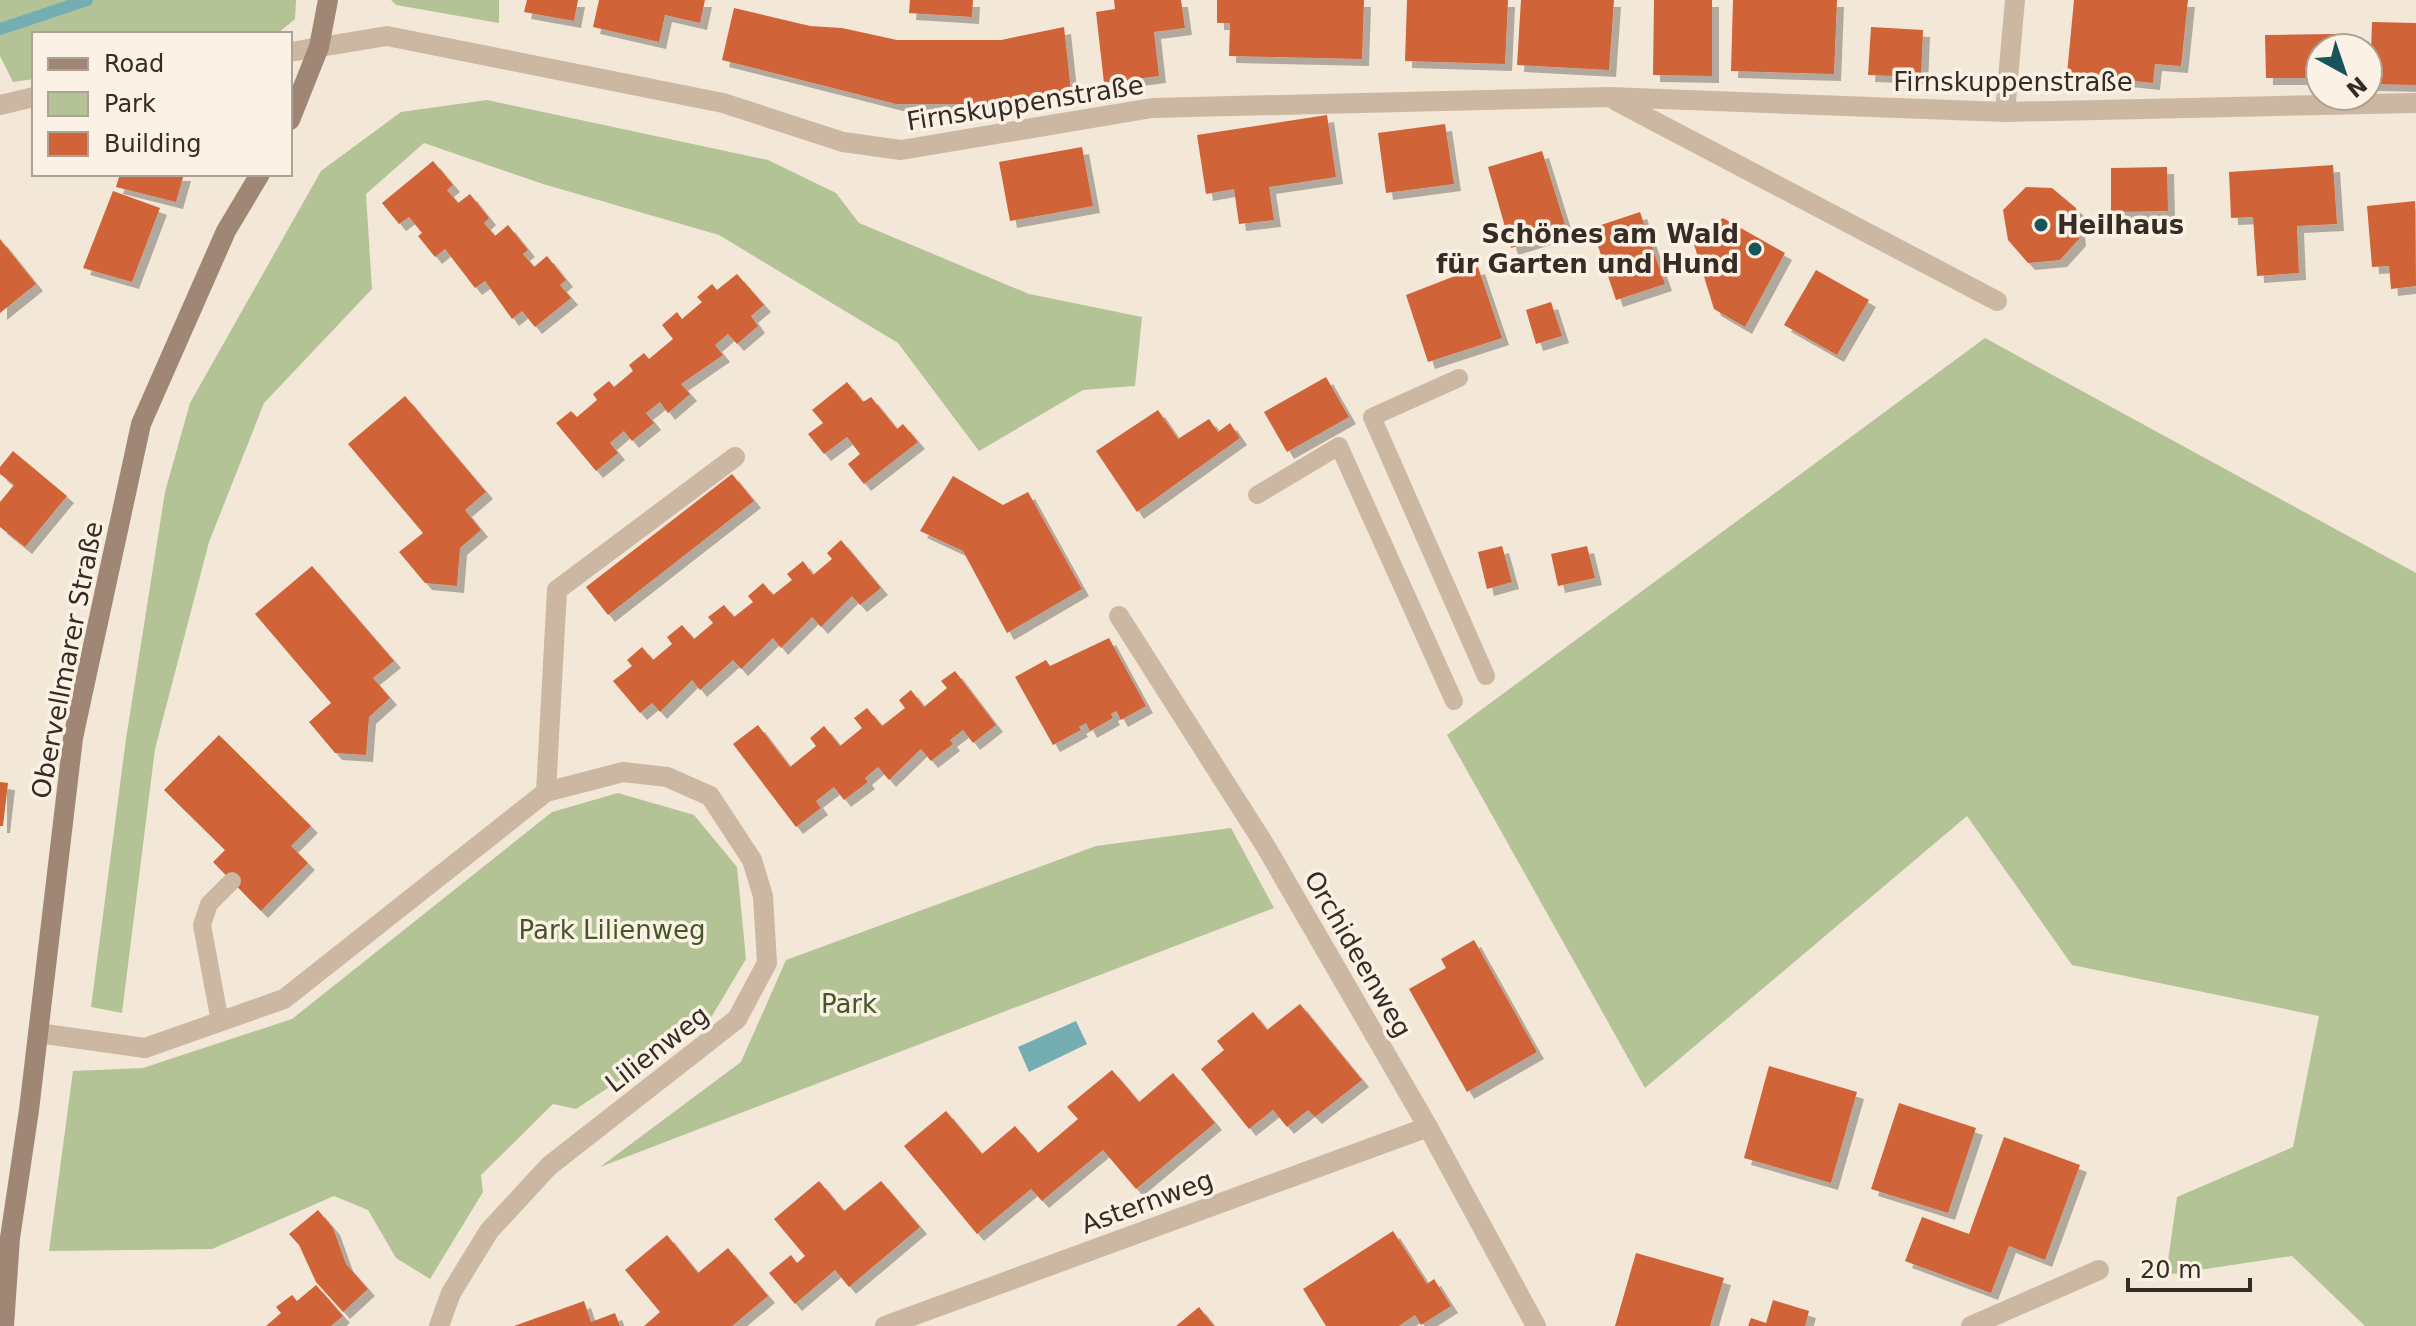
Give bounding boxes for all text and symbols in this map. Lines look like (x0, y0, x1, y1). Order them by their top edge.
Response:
legend (32, 32, 292, 176)
north arrow (2304, 32, 2384, 112)
text: Road (104, 50, 164, 78)
street label: Firnskuppenstraße (1893, 67, 2133, 97)
street label: Firnskuppenstraße (904, 69, 1146, 137)
text: N (2341, 71, 2372, 102)
text: Park (104, 90, 156, 118)
text: Building (104, 130, 201, 158)
place label: Heilhaus (2057, 210, 2184, 240)
marker: Heilhaus (2032, 216, 2050, 234)
place label: Schönes am Wald für Garten und Hund (1436, 219, 1739, 279)
marker: Schönes am Wald für Garten und Hund (1746, 240, 1764, 258)
street label: Obervellmarer Straße (25, 519, 109, 801)
street label: Orchideenweg (1298, 865, 1418, 1043)
park label: Park Lilienweg (519, 915, 705, 945)
park label: Park (821, 989, 877, 1019)
street label: Lilienweg (600, 999, 714, 1099)
street label: Asternweg (1077, 1164, 1217, 1240)
scale bar (2128, 1242, 2250, 1292)
text: 20 m (2140, 1256, 2202, 1284)

